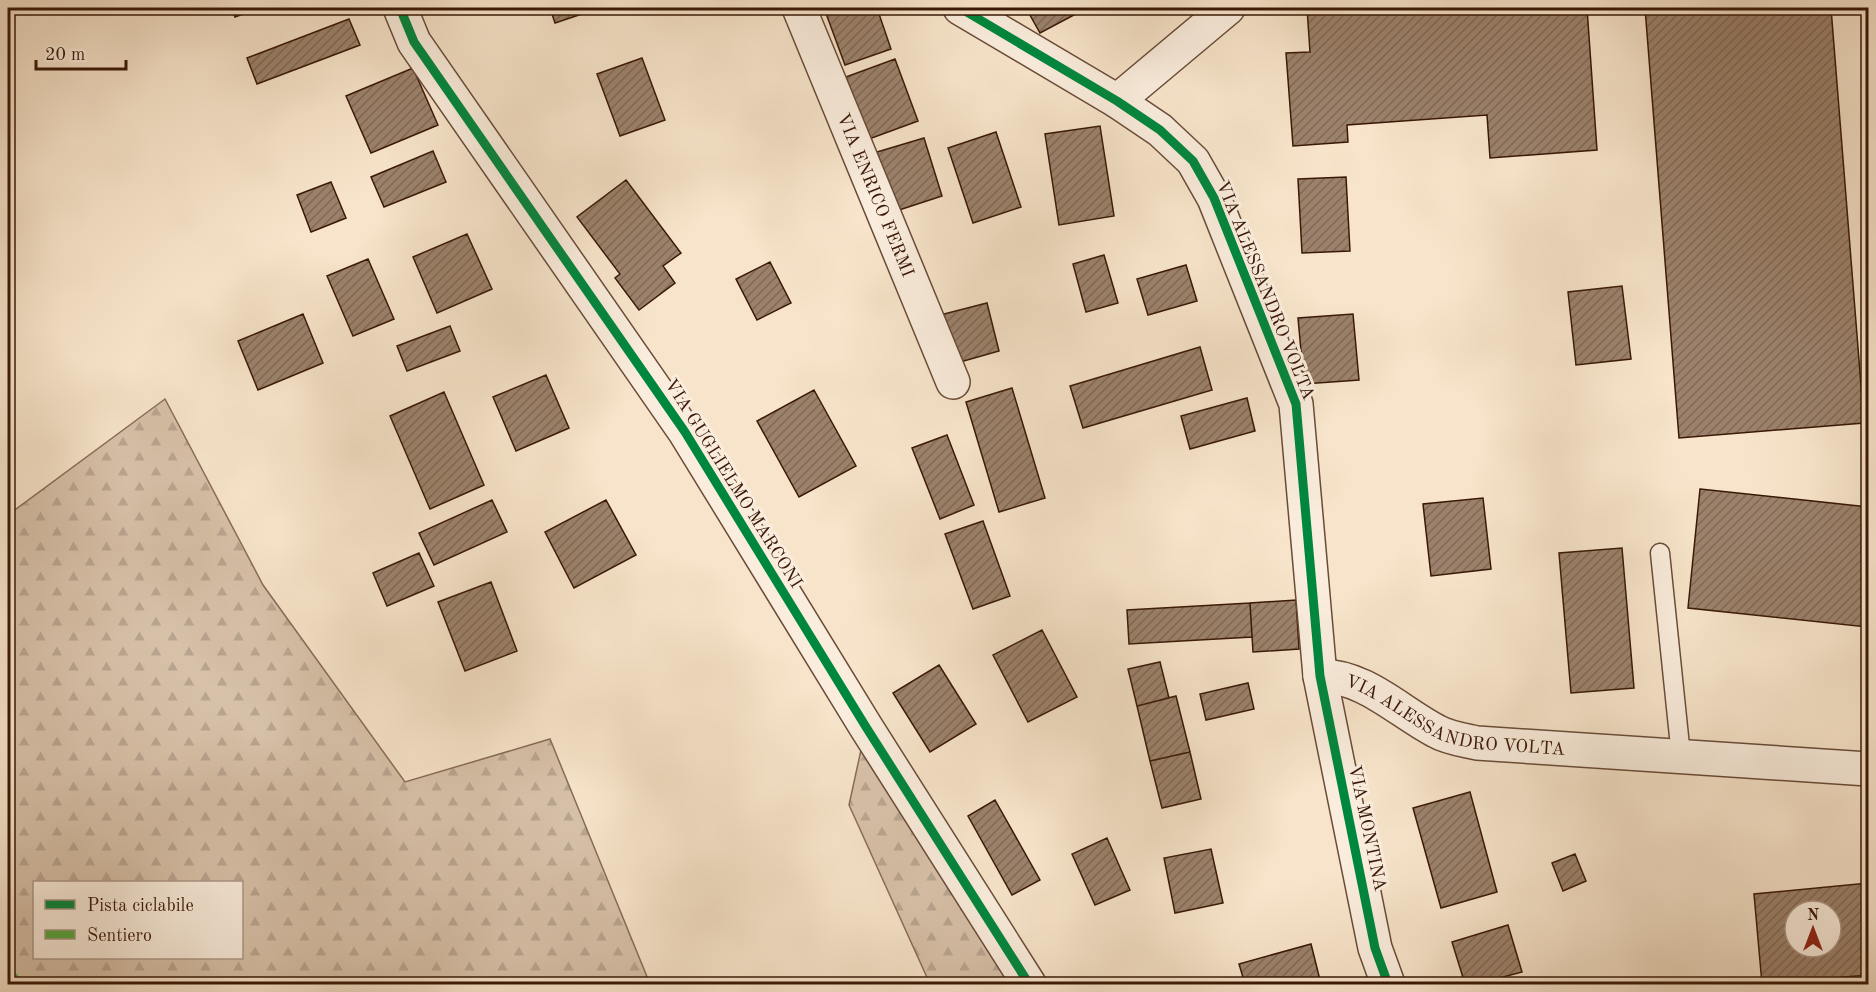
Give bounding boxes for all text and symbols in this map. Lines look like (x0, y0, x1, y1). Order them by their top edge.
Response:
scale bar (36, 33, 126, 71)
text: 20 m (45, 46, 85, 64)
street label: VIA ENRICO FERMI (833, 111, 917, 280)
street label: VIA ALESSANDRO VOLTA (1213, 178, 1317, 403)
street label: VIA GUGLIELMO MARCONI (661, 376, 805, 591)
street label: VIA ALESSANDRO VOLTA (1343, 672, 1566, 759)
street label: VIA MONTINA (1345, 764, 1389, 893)
legend (33, 881, 243, 959)
text: Pista ciclabile (87, 897, 194, 915)
north arrow (1783, 899, 1843, 959)
text: N (1807, 908, 1820, 924)
text: Sentiero (87, 927, 152, 945)

